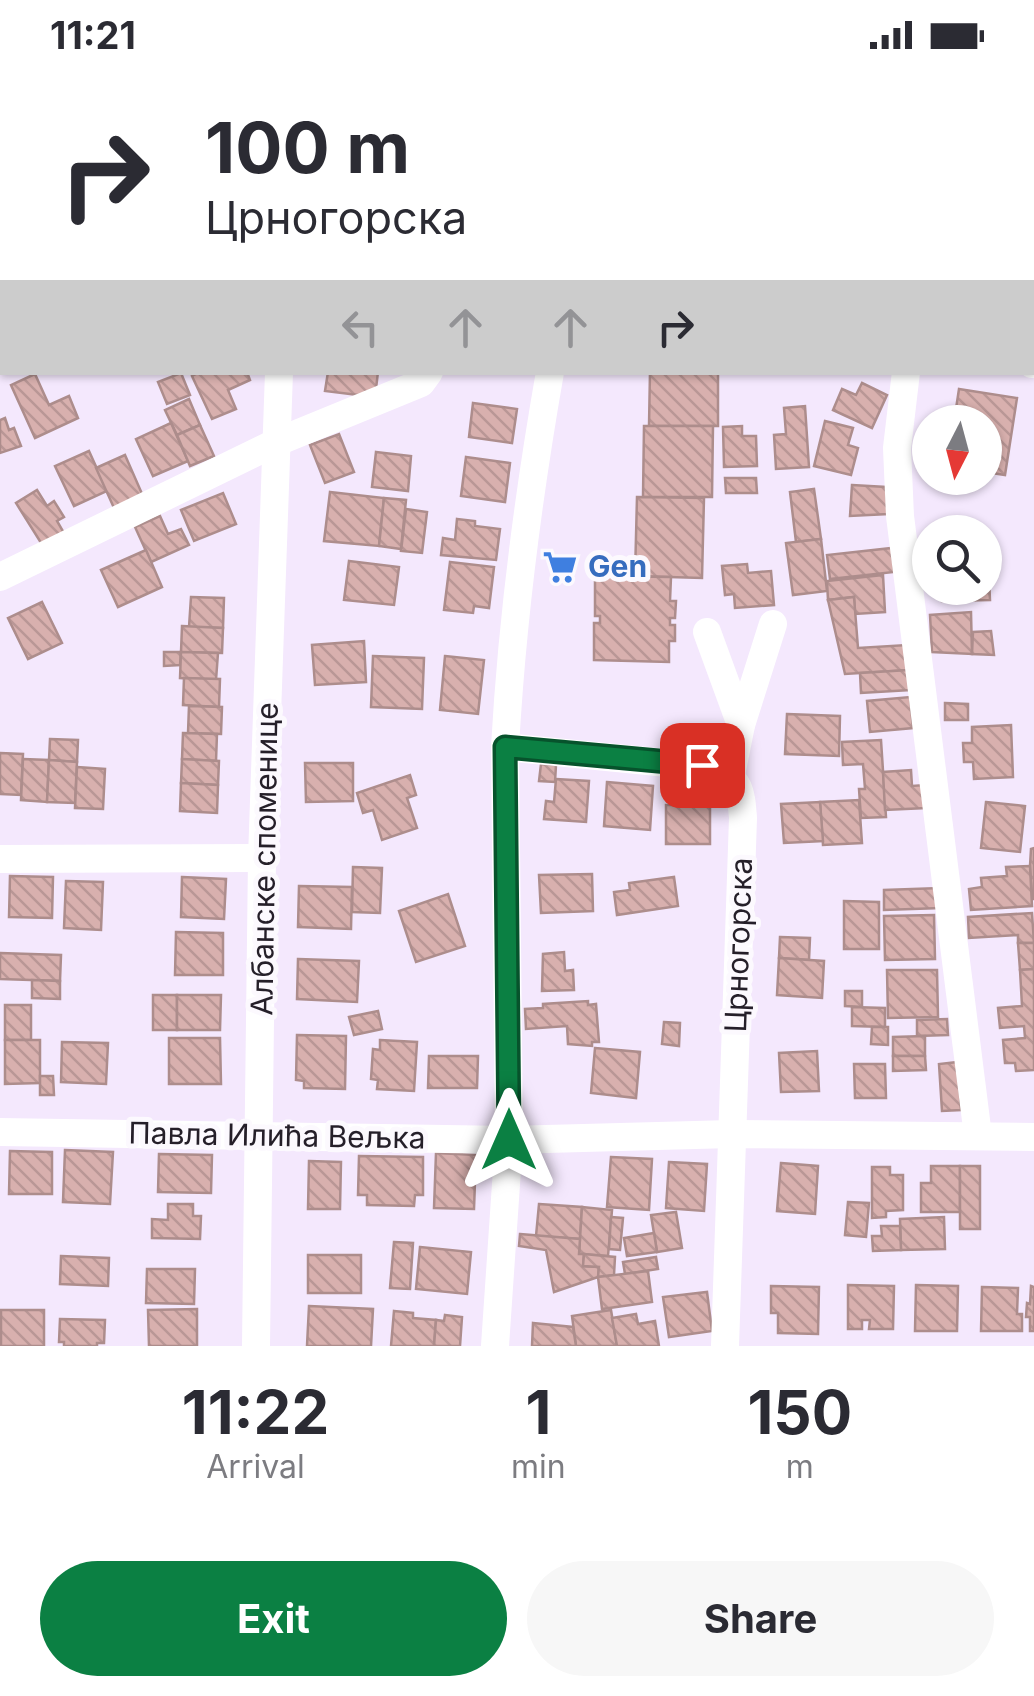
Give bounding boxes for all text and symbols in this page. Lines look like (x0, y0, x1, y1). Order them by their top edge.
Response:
text: 11:21 (50, 12, 136, 58)
text: 100 m (205, 105, 410, 190)
icon: right (40, 110, 170, 240)
text: Црногорска (205, 190, 467, 245)
icon: left (333, 300, 388, 355)
icon: ahead (438, 300, 493, 355)
icon: ahead (543, 300, 598, 355)
icon: right (648, 300, 703, 355)
north arrow (912, 405, 1002, 495)
map controls (912, 405, 1002, 605)
button: search (912, 515, 1002, 605)
supermarket icon: Gen (541, 548, 579, 586)
place label: Gen (588, 548, 647, 584)
street label: Албанске споменице (243, 702, 285, 1016)
pin (660, 723, 745, 808)
icon: arrive (675, 738, 730, 793)
street label: Црногорска (717, 857, 759, 1033)
position arrow (457, 1088, 561, 1192)
street label: Павла Илића Вељка (128, 1114, 426, 1156)
text: 11:22 (182, 1376, 329, 1448)
text: 1 (525, 1376, 551, 1448)
text: 150 (748, 1376, 852, 1448)
text: Arrival (206, 1447, 305, 1486)
text: min (511, 1447, 566, 1486)
text: m (786, 1447, 814, 1486)
button: Exit (40, 1561, 507, 1676)
button: Share (527, 1561, 994, 1676)

